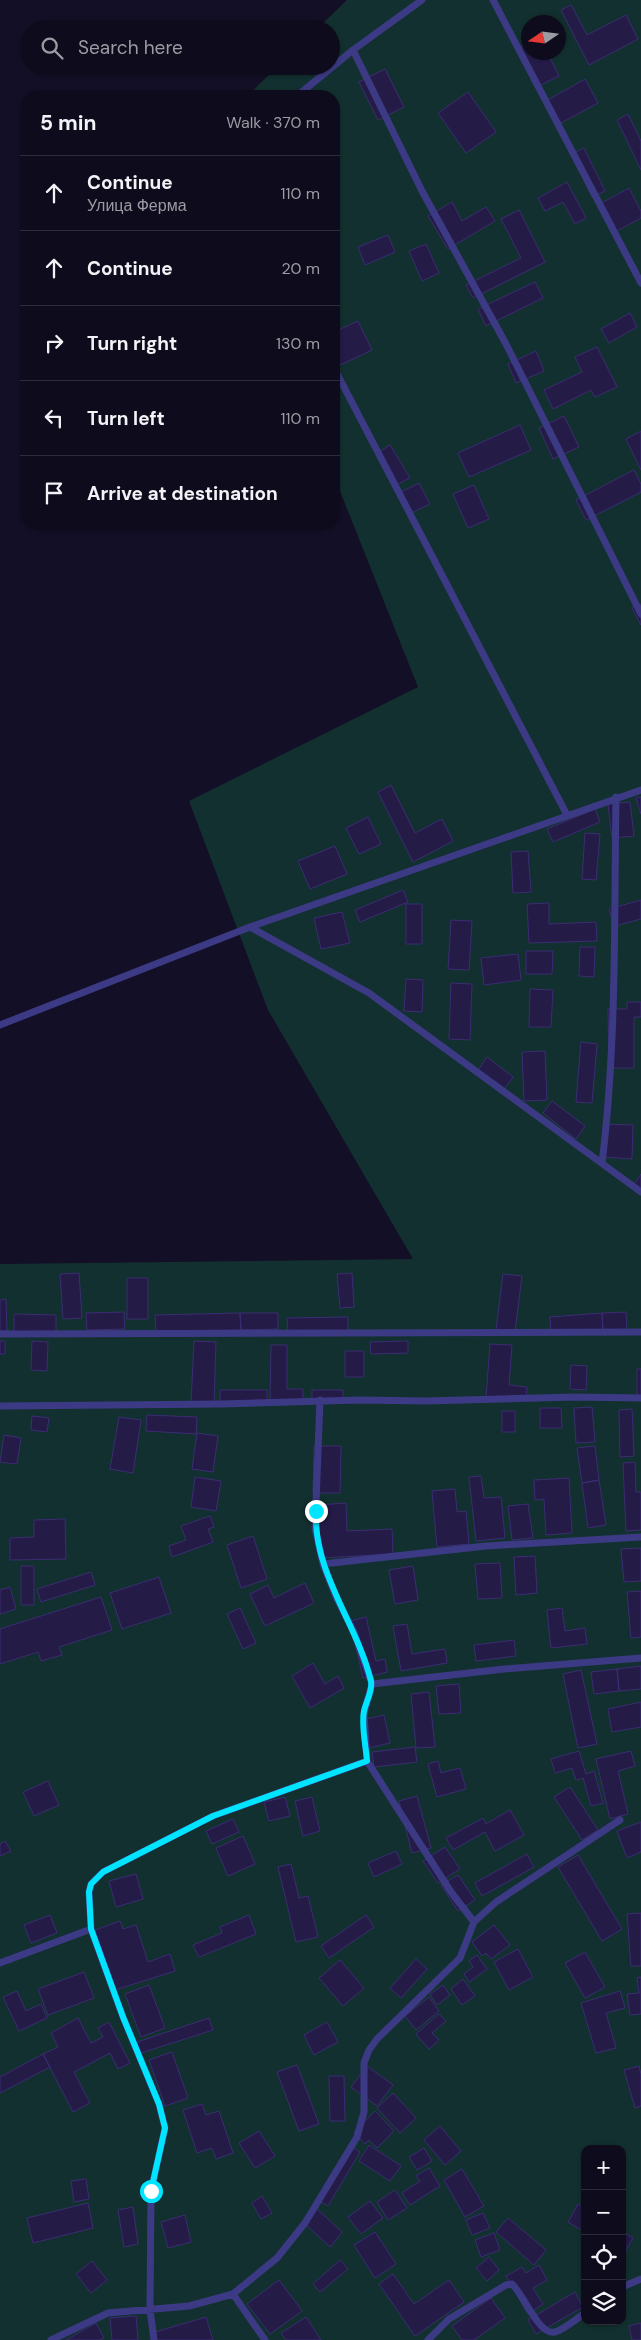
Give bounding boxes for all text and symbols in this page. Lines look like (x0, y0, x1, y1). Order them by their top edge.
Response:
north arrow (521, 15, 566, 60)
search box (20, 20, 340, 75)
icon: search (38, 34, 66, 62)
text: Search here (78, 35, 183, 60)
text: 5 min (40, 109, 96, 137)
text: Walk · 370 m (226, 112, 320, 133)
text: Continue (87, 170, 173, 195)
icon: ahead (40, 179, 68, 207)
text: 110 m (281, 183, 320, 204)
text: Улица Ферма (87, 195, 187, 216)
icon: ahead (40, 254, 68, 282)
text: Continue (87, 256, 173, 281)
text: 20 m (281, 258, 320, 279)
icon: right (40, 329, 68, 357)
text: Turn right (87, 331, 177, 356)
text: 130 m (276, 333, 320, 354)
icon: left (40, 404, 68, 432)
text: Turn left (87, 406, 165, 431)
text: 110 m (281, 408, 320, 429)
icon: arrive (40, 479, 68, 507)
text: Arrive at destination (87, 481, 278, 506)
route end (305, 1500, 328, 1523)
map controls (581, 2145, 626, 2325)
button: + (581, 2145, 626, 2190)
route start (140, 2180, 163, 2203)
button: − (581, 2190, 626, 2235)
button: locate (581, 2235, 626, 2280)
button: layers (581, 2280, 626, 2325)

